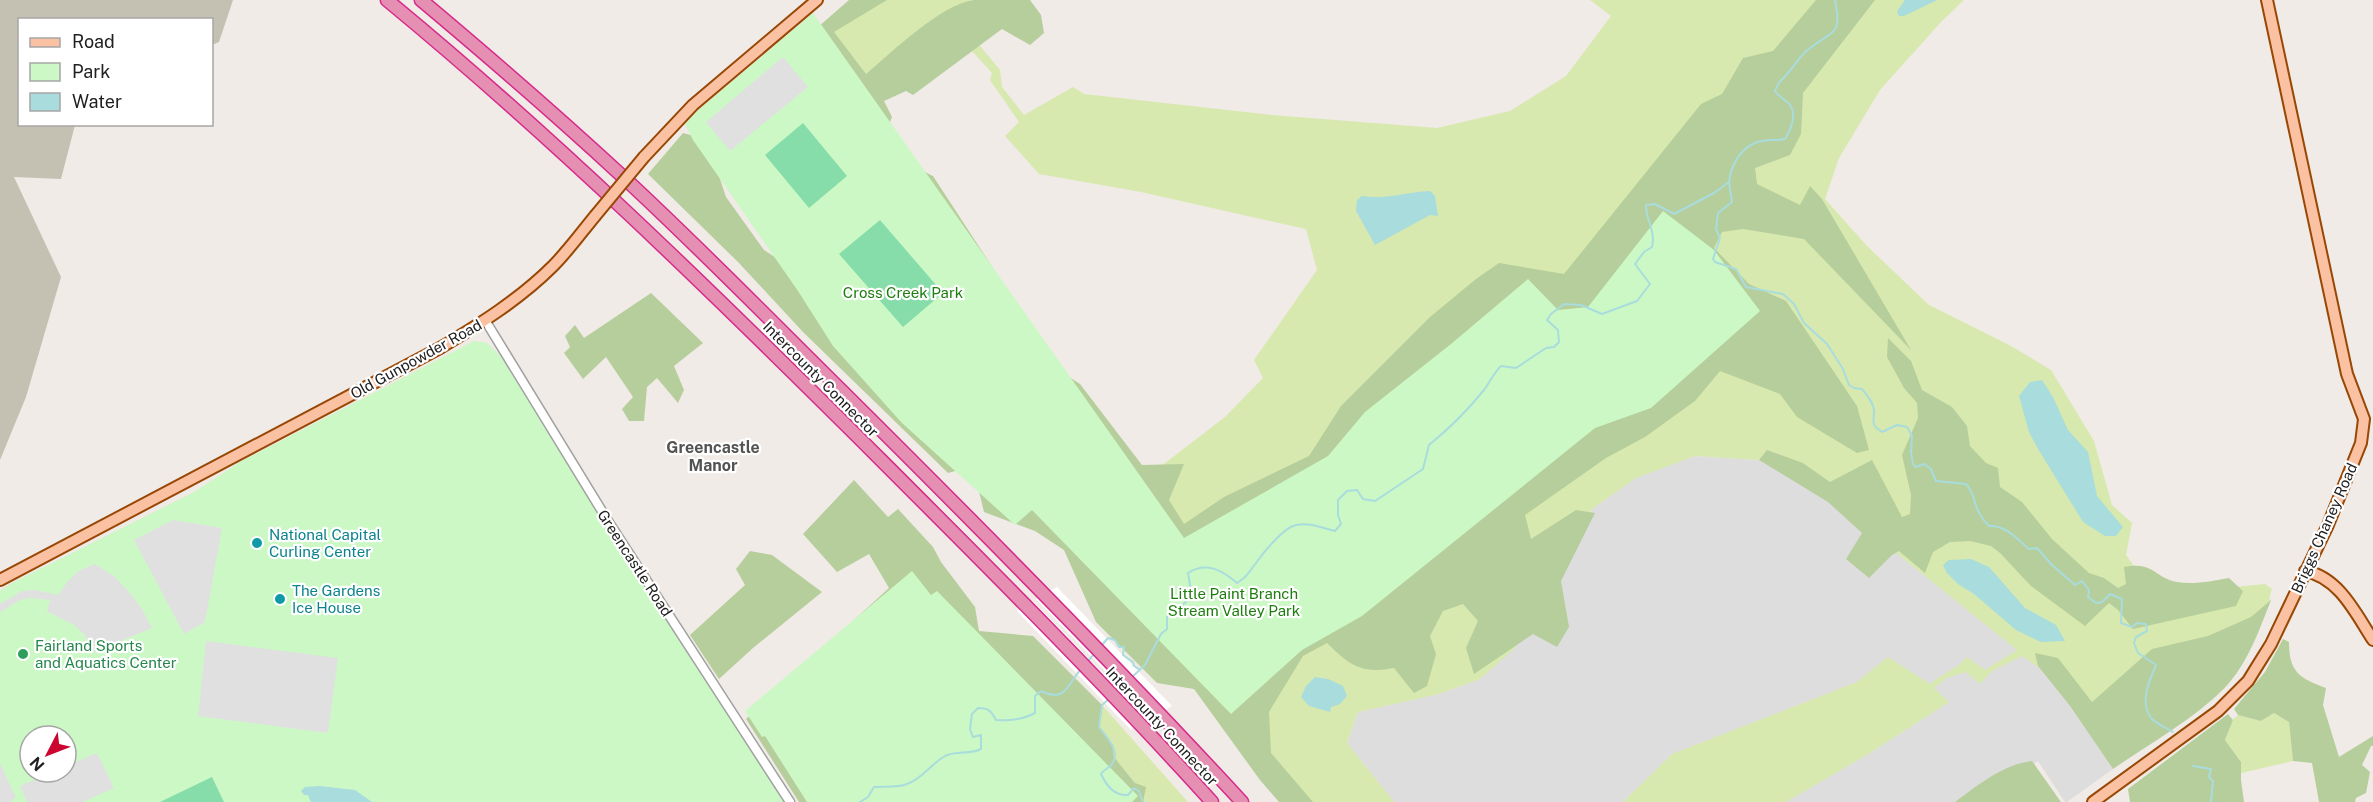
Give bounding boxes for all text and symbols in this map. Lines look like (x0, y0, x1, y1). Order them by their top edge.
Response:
legend (18, 18, 213, 126)
text: Road (72, 31, 115, 52)
text: Park (72, 61, 110, 82)
text: Water (72, 91, 122, 112)
park label: Cross Creek Park (843, 284, 963, 301)
street label: Old Gunpowder Road (347, 316, 485, 402)
street label: Intercounty Connector (760, 318, 882, 440)
district label: Greencastle Manor (666, 438, 760, 475)
street label: Briggs Chaney Road (2288, 460, 2360, 596)
street label: Greencastle Road (594, 507, 676, 619)
place label: National Capital Curling Center (269, 526, 381, 560)
marker: National Capital Curling Center (250, 536, 264, 550)
place label: The Gardens Ice House (292, 582, 380, 616)
park label: Little Paint Branch Stream Valley Park (1168, 585, 1300, 619)
marker: The Gardens Ice House (273, 592, 287, 606)
place label: Fairland Sports and Aquatics Center (35, 637, 177, 671)
marker: Fairland Sports and Aquatics Center (16, 647, 30, 661)
street label: Intercounty Connector (1103, 663, 1221, 789)
north arrow (18, 724, 78, 784)
text: N (26, 753, 48, 775)

